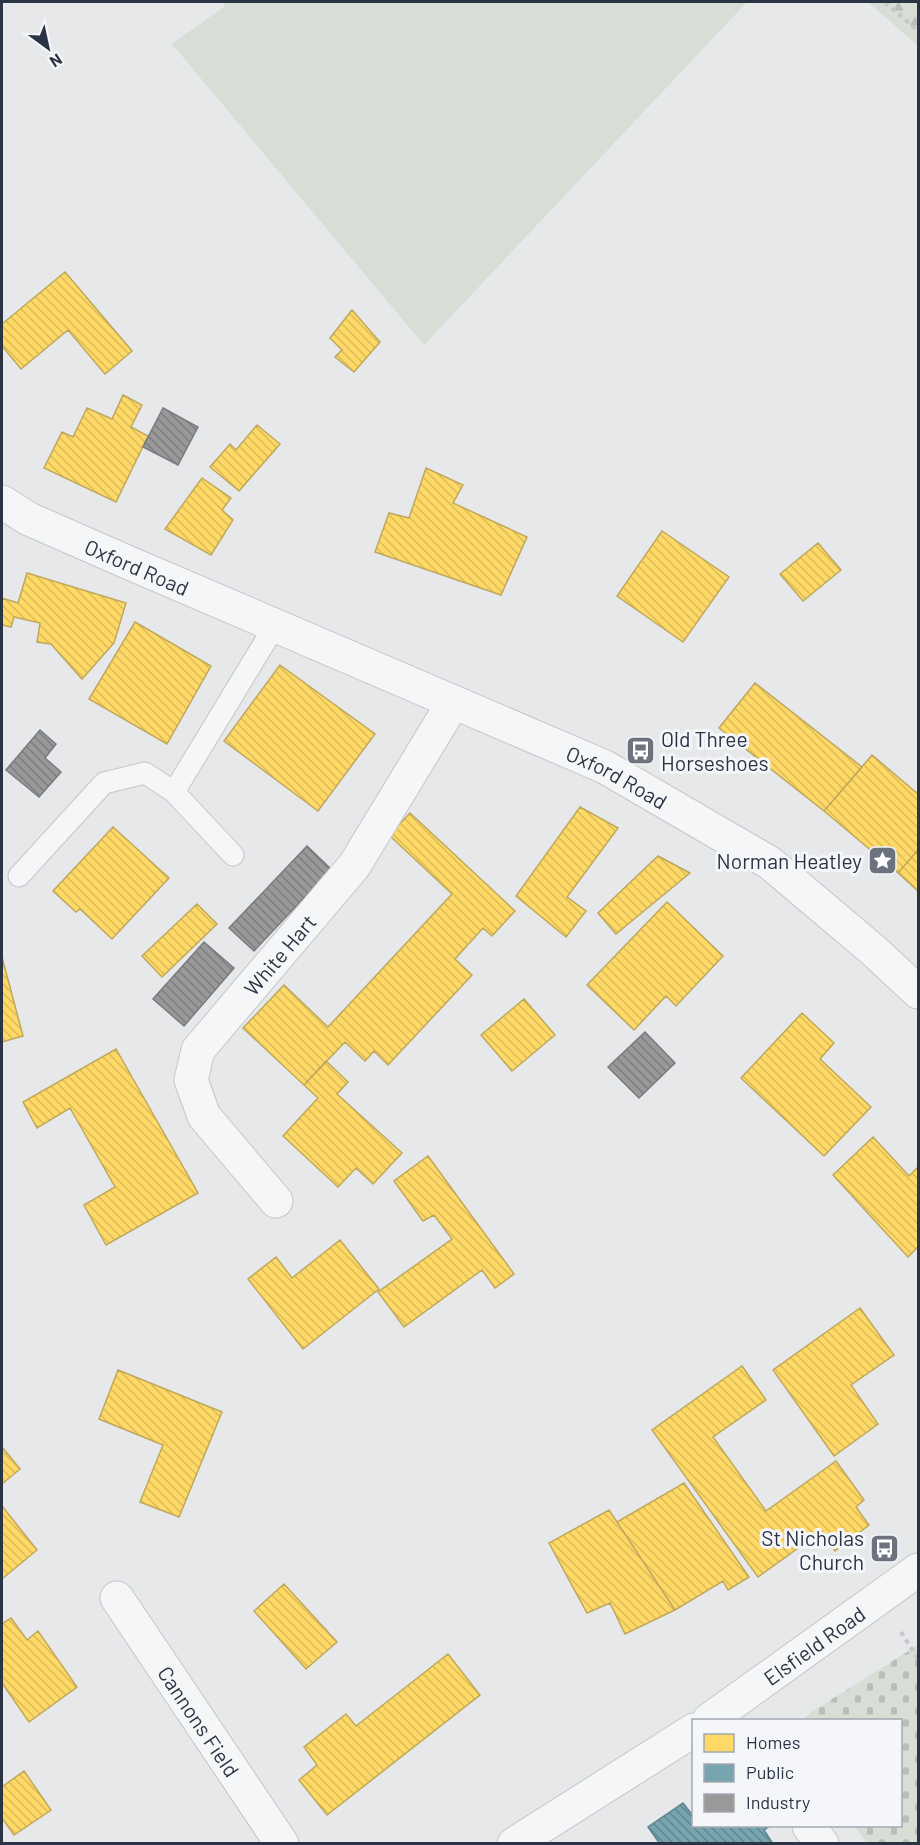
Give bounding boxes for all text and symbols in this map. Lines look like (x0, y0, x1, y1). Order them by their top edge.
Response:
north arrow (18, 18, 78, 78)
text: N (47, 50, 66, 72)
street label: Oxford Road (81, 533, 193, 600)
place label: Old Three Horseshoes (661, 726, 769, 775)
bus stop icon: Old Three Horseshoes (624, 734, 656, 766)
street label: Oxford Road (563, 740, 672, 813)
place icon: Norman Heatley (867, 844, 899, 876)
place label: Norman Heatley (717, 848, 862, 873)
street label: White Hart (238, 909, 320, 1000)
place label: St Nicholas Church (761, 1525, 864, 1574)
bus stop icon: St Nicholas Church (869, 1533, 901, 1565)
street label: Elsfield Road (758, 1600, 869, 1690)
street label: Cannons Field (153, 1661, 245, 1781)
legend (692, 1719, 902, 1827)
text: Homes (746, 1731, 800, 1753)
text: Public (746, 1761, 794, 1783)
text: Industry (746, 1791, 810, 1813)

